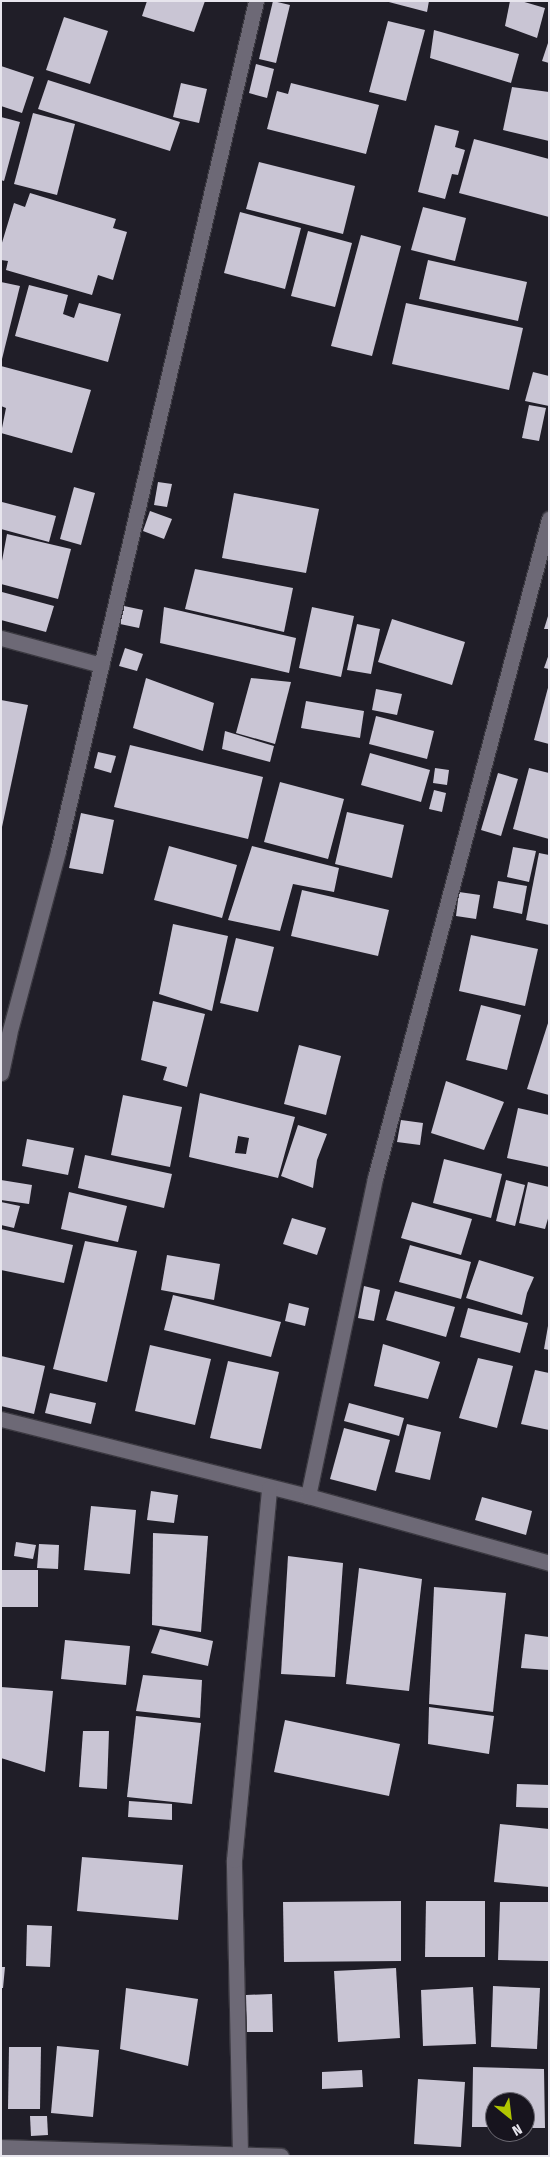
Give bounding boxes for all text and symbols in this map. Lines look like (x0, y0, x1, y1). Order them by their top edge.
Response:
north arrow (485, 2092, 535, 2142)
text: N (509, 2120, 525, 2139)

